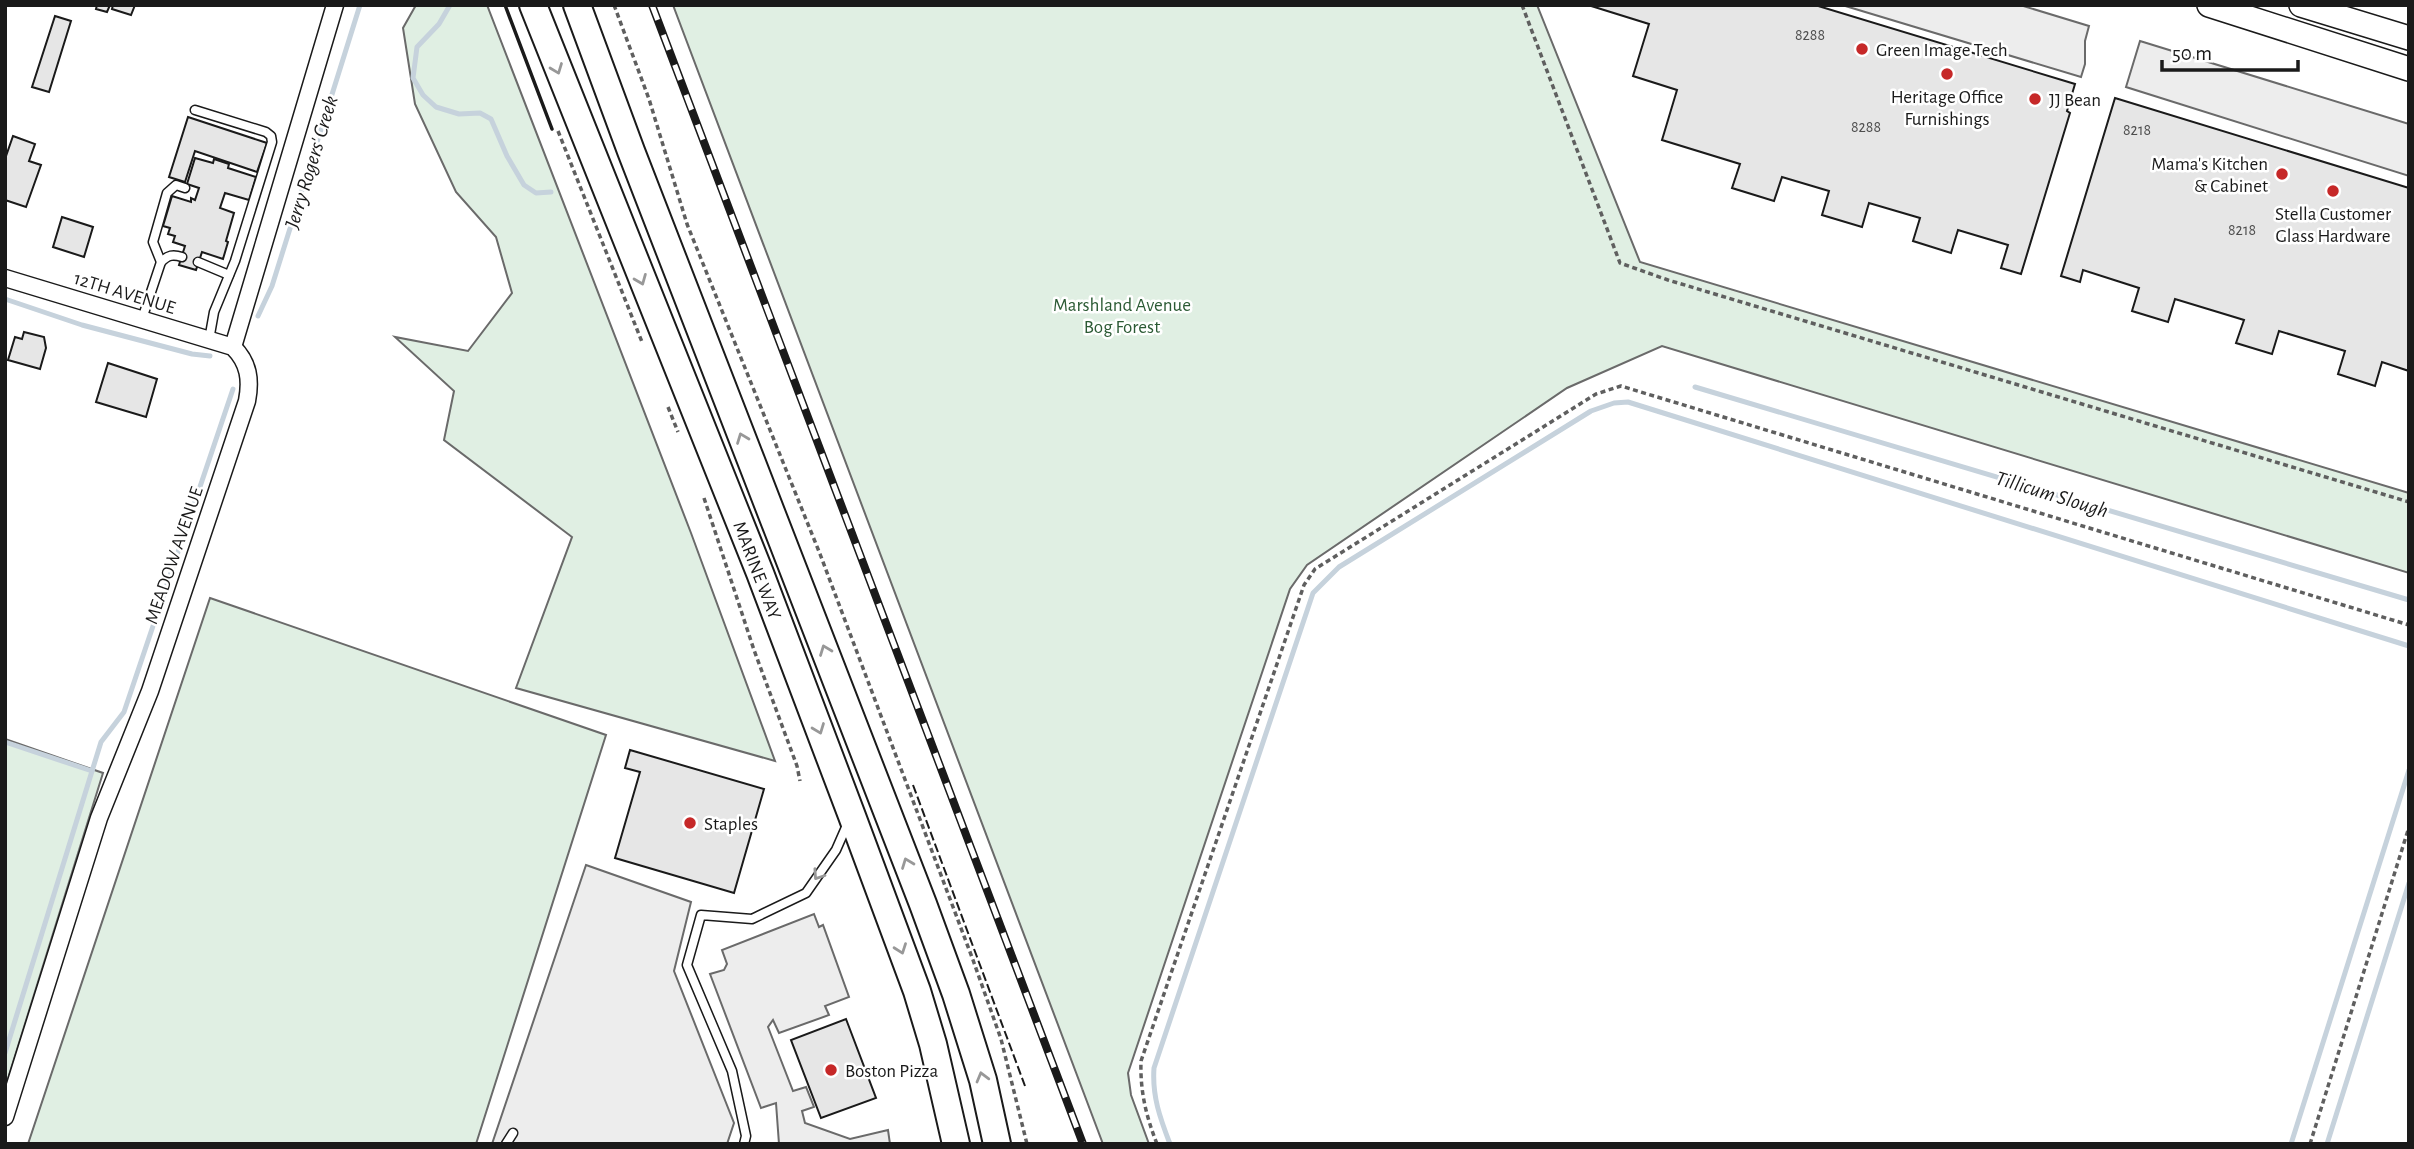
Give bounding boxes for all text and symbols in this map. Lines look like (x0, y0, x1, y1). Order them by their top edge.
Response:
house number: 8288 (1795, 27, 1825, 43)
scale bar (2162, 28, 2298, 72)
marker: Green Image Tech (1854, 41, 1870, 57)
place label: Green Image Tech (1876, 41, 2008, 60)
text: 50 m (2172, 43, 2212, 64)
one-way arrow (549, 62, 563, 74)
marker: Heritage Office Furnishings (1939, 66, 1955, 82)
place label: Heritage Office Furnishings (1891, 88, 2003, 129)
marker: JJ Bean (2027, 91, 2043, 107)
place label: JJ Bean (2049, 91, 2101, 110)
water label: Jerry Rogers' Creek (281, 93, 342, 232)
house number: 8288 (1851, 119, 1881, 135)
house number: 8218 (2123, 122, 2151, 138)
place label: Mama's Kitchen & Cabinet (2151, 155, 2268, 196)
marker: Mama's Kitchen & Cabinet (2274, 166, 2290, 182)
marker: Stella Customer Glass Hardware (2325, 183, 2341, 199)
place label: Stella Customer Glass Hardware (2275, 205, 2391, 246)
house number: 8218 (2228, 222, 2256, 238)
street label: 12TH AVENUE (72, 269, 178, 318)
one-way arrow (633, 274, 647, 286)
park label: Marshland Avenue Bog Forest (1053, 296, 1191, 337)
one-way arrow (737, 433, 751, 445)
water label: Tillicum Slough (1993, 467, 2111, 522)
street label: MEADOW AVENUE (142, 484, 207, 627)
street label: MARINE WAY (729, 519, 784, 622)
one-way arrow (819, 645, 833, 657)
one-way arrow (810, 722, 824, 734)
marker: Staples (682, 815, 698, 831)
place label: Staples (704, 815, 758, 834)
one-way arrow (901, 857, 915, 869)
one-way arrow (814, 867, 826, 880)
one-way arrow (893, 942, 907, 954)
marker: Boston Pizza (823, 1062, 839, 1078)
place label: Boston Pizza (845, 1062, 938, 1081)
one-way arrow (976, 1071, 990, 1083)

